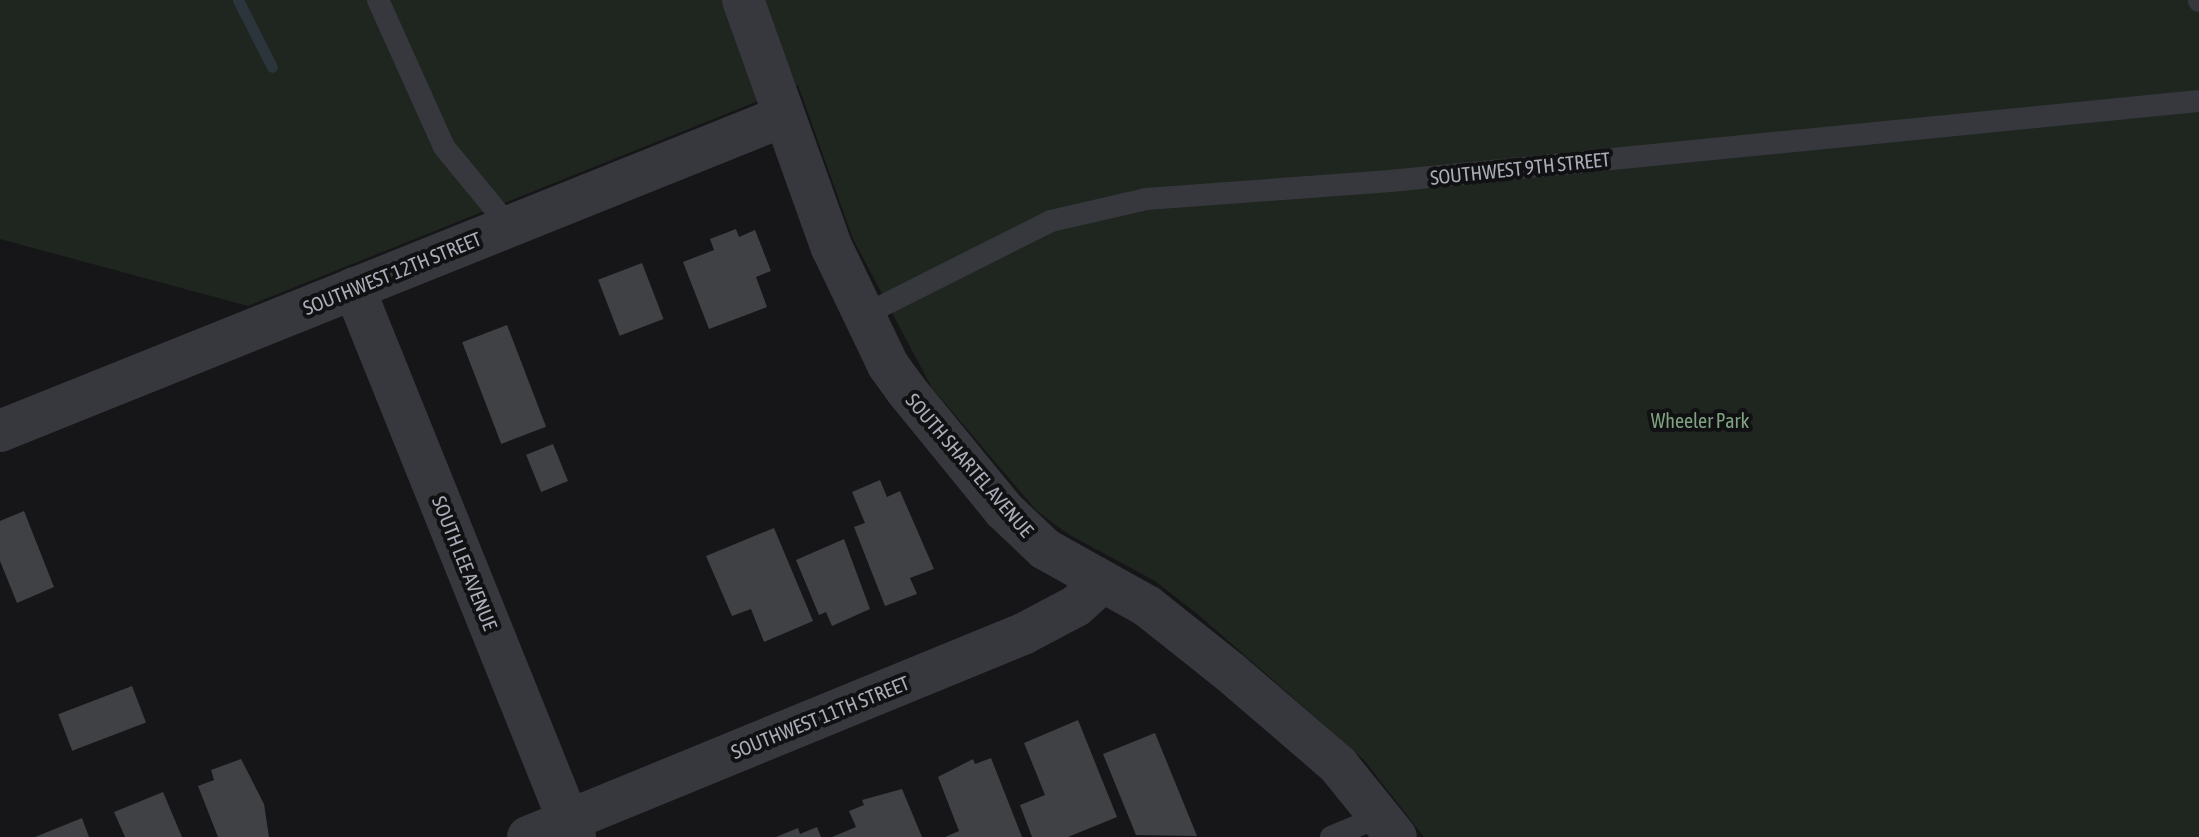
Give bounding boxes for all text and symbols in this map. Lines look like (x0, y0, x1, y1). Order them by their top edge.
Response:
street label: SOUTHWEST 9TH STREET (1429, 147, 1611, 189)
street label: SOUTHWEST 12TH STREET (299, 226, 485, 320)
street label: SOUTH SHARTEL AVENUE (901, 388, 1039, 542)
park label: Wheeler Park (1651, 408, 1749, 432)
street label: SOUTH LEE AVENUE (427, 492, 503, 634)
street label: SOUTHWEST 11TH STREET (727, 670, 913, 764)

